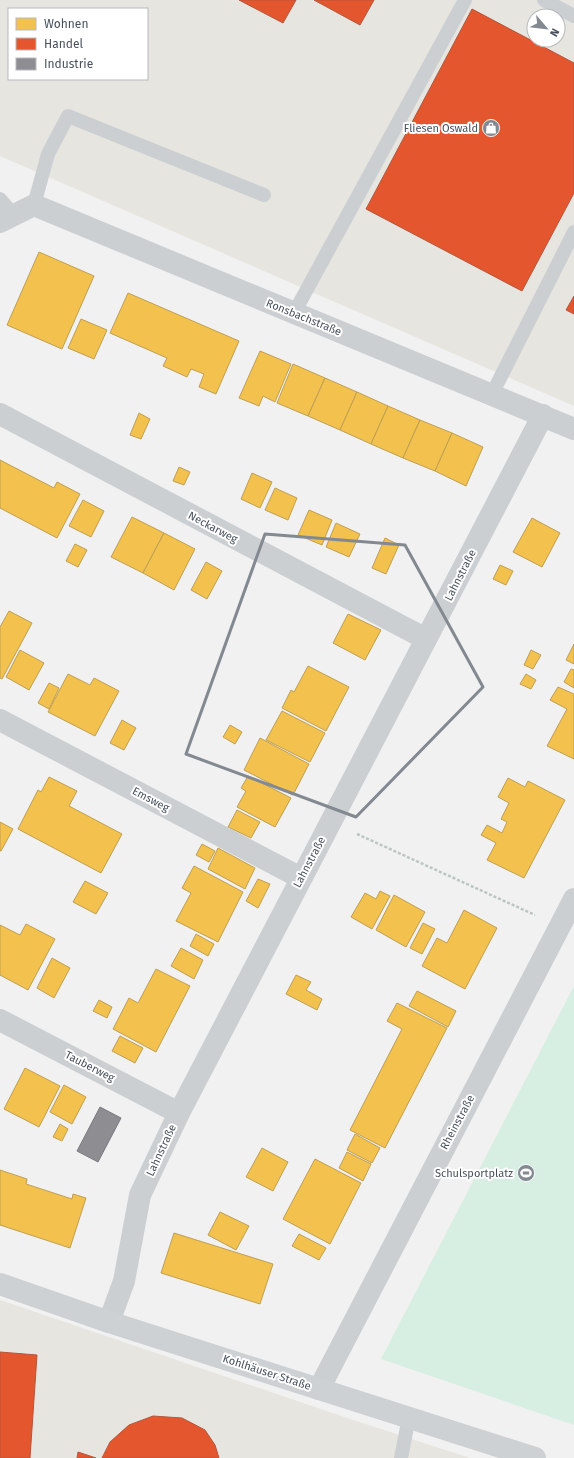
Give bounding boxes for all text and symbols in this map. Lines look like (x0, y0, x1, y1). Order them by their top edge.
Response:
legend (8, 8, 148, 80)
north arrow (526, 8, 566, 48)
text: Wohnen (44, 17, 88, 31)
text: N (547, 26, 562, 39)
text: Handel (44, 37, 83, 51)
text: Industrie (44, 57, 93, 71)
shop icon: Fliesen Oswald (481, 118, 501, 138)
place label: Fliesen Oswald (404, 122, 478, 135)
street label: Ronsbachstraße (264, 296, 343, 338)
street label: Neckarweg (186, 509, 240, 546)
street label: Lahnstraße (442, 547, 479, 603)
street label: Emsweg (130, 784, 172, 815)
street label: Lahnstraße (291, 835, 328, 890)
street label: Tauberweg (63, 1048, 117, 1085)
street label: Rheinstraße (438, 1093, 477, 1152)
street label: Lahnstraße (144, 1122, 179, 1178)
sports icon: Schulsportplatz (516, 1163, 536, 1183)
place label: Schulsportplatz (435, 1167, 513, 1180)
street label: Kohlhäuser Straße (221, 1352, 313, 1393)

